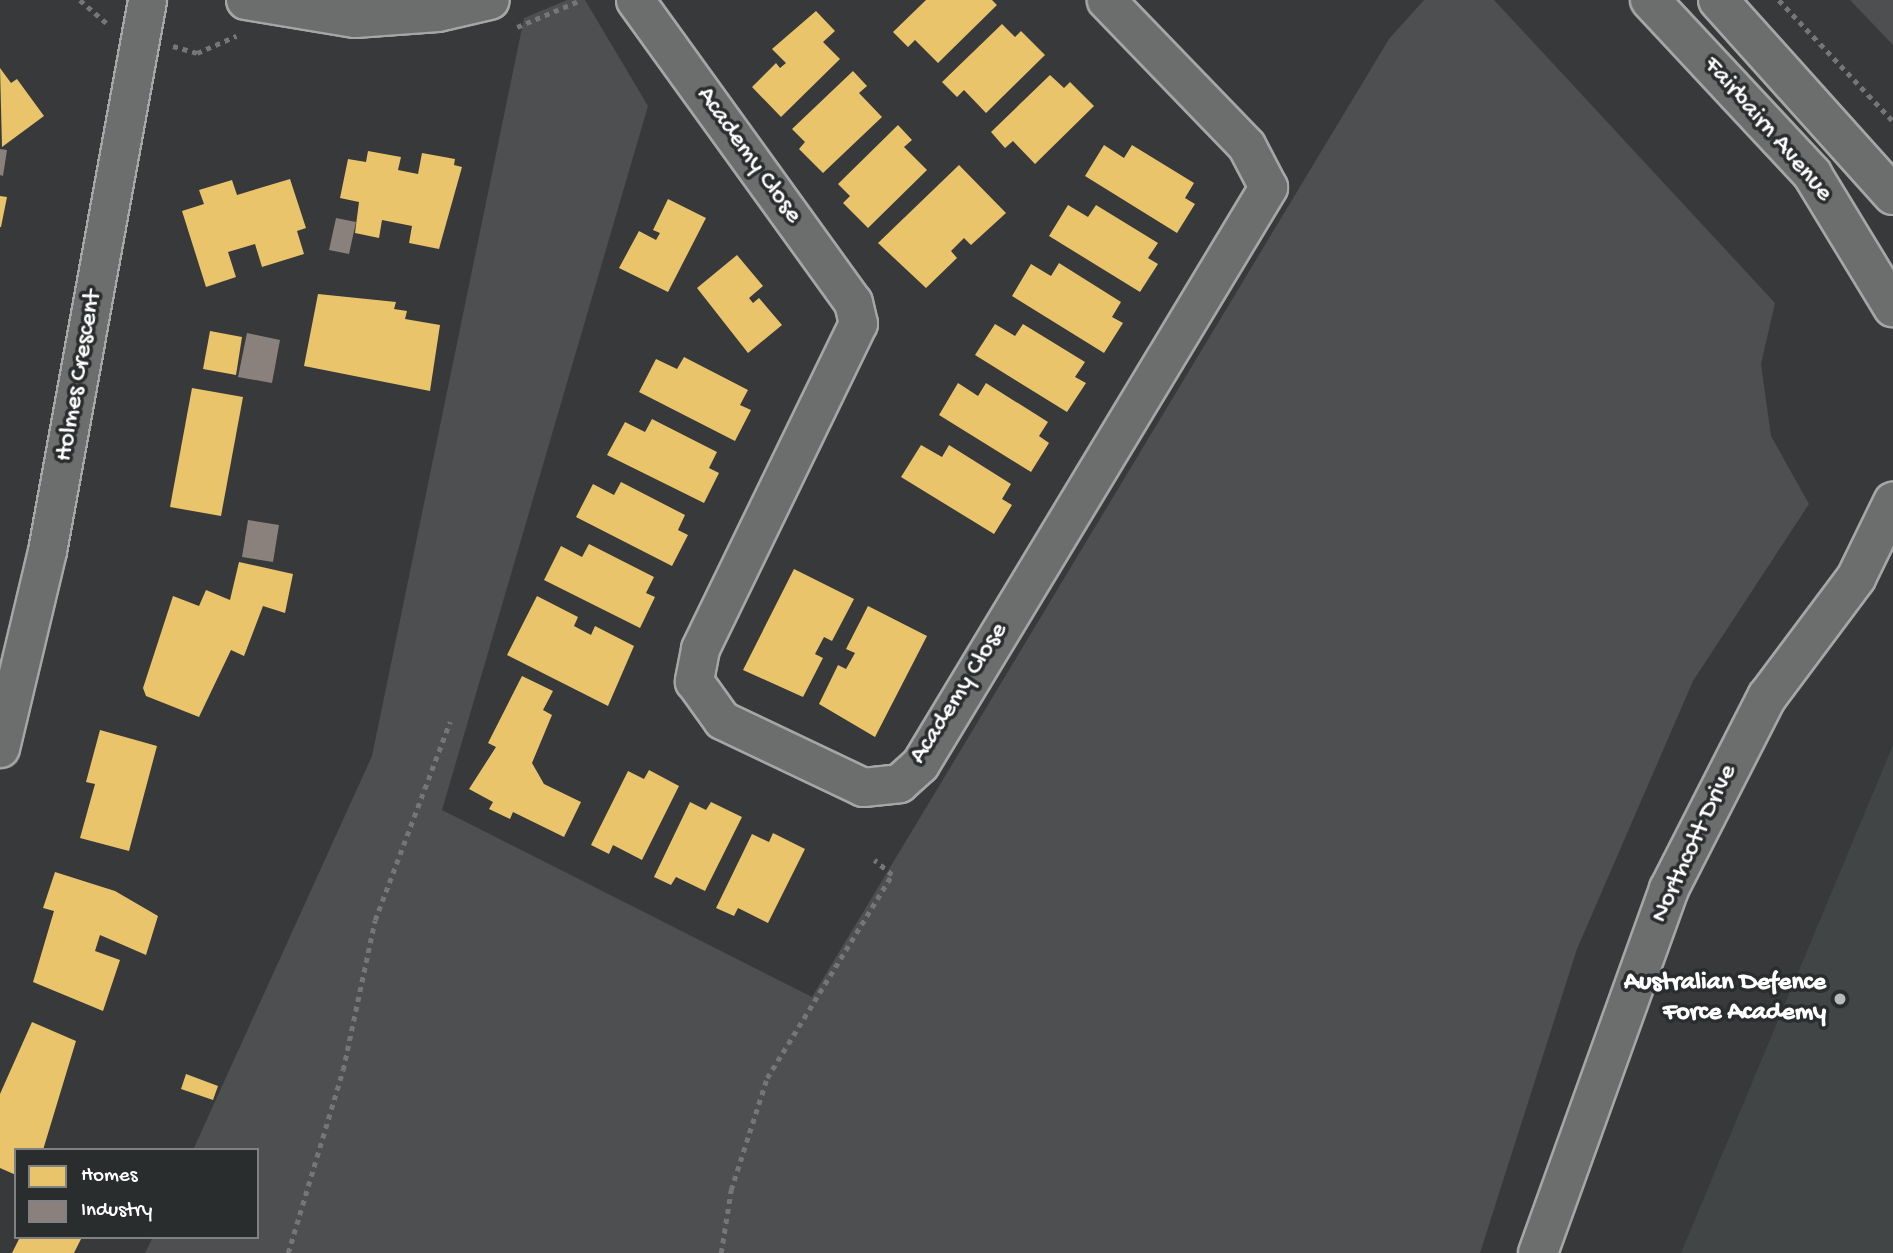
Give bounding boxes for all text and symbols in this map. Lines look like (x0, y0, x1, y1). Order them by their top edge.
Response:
street label: Fairbairn Avenue (1695, 51, 1839, 209)
street label: Academy Close (688, 82, 808, 230)
street label: Holmes Crescent (50, 288, 110, 464)
street label: Academy Close (904, 617, 1016, 771)
street label: Northcott Drive (1645, 760, 1745, 928)
place label: Australian Defence Force Academy (1624, 968, 1826, 1030)
marker: Australian Defence Force Academy (1832, 991, 1848, 1007)
legend (14, 1148, 259, 1239)
text: Homes (81, 1164, 137, 1189)
text: Industry (81, 1199, 152, 1224)

